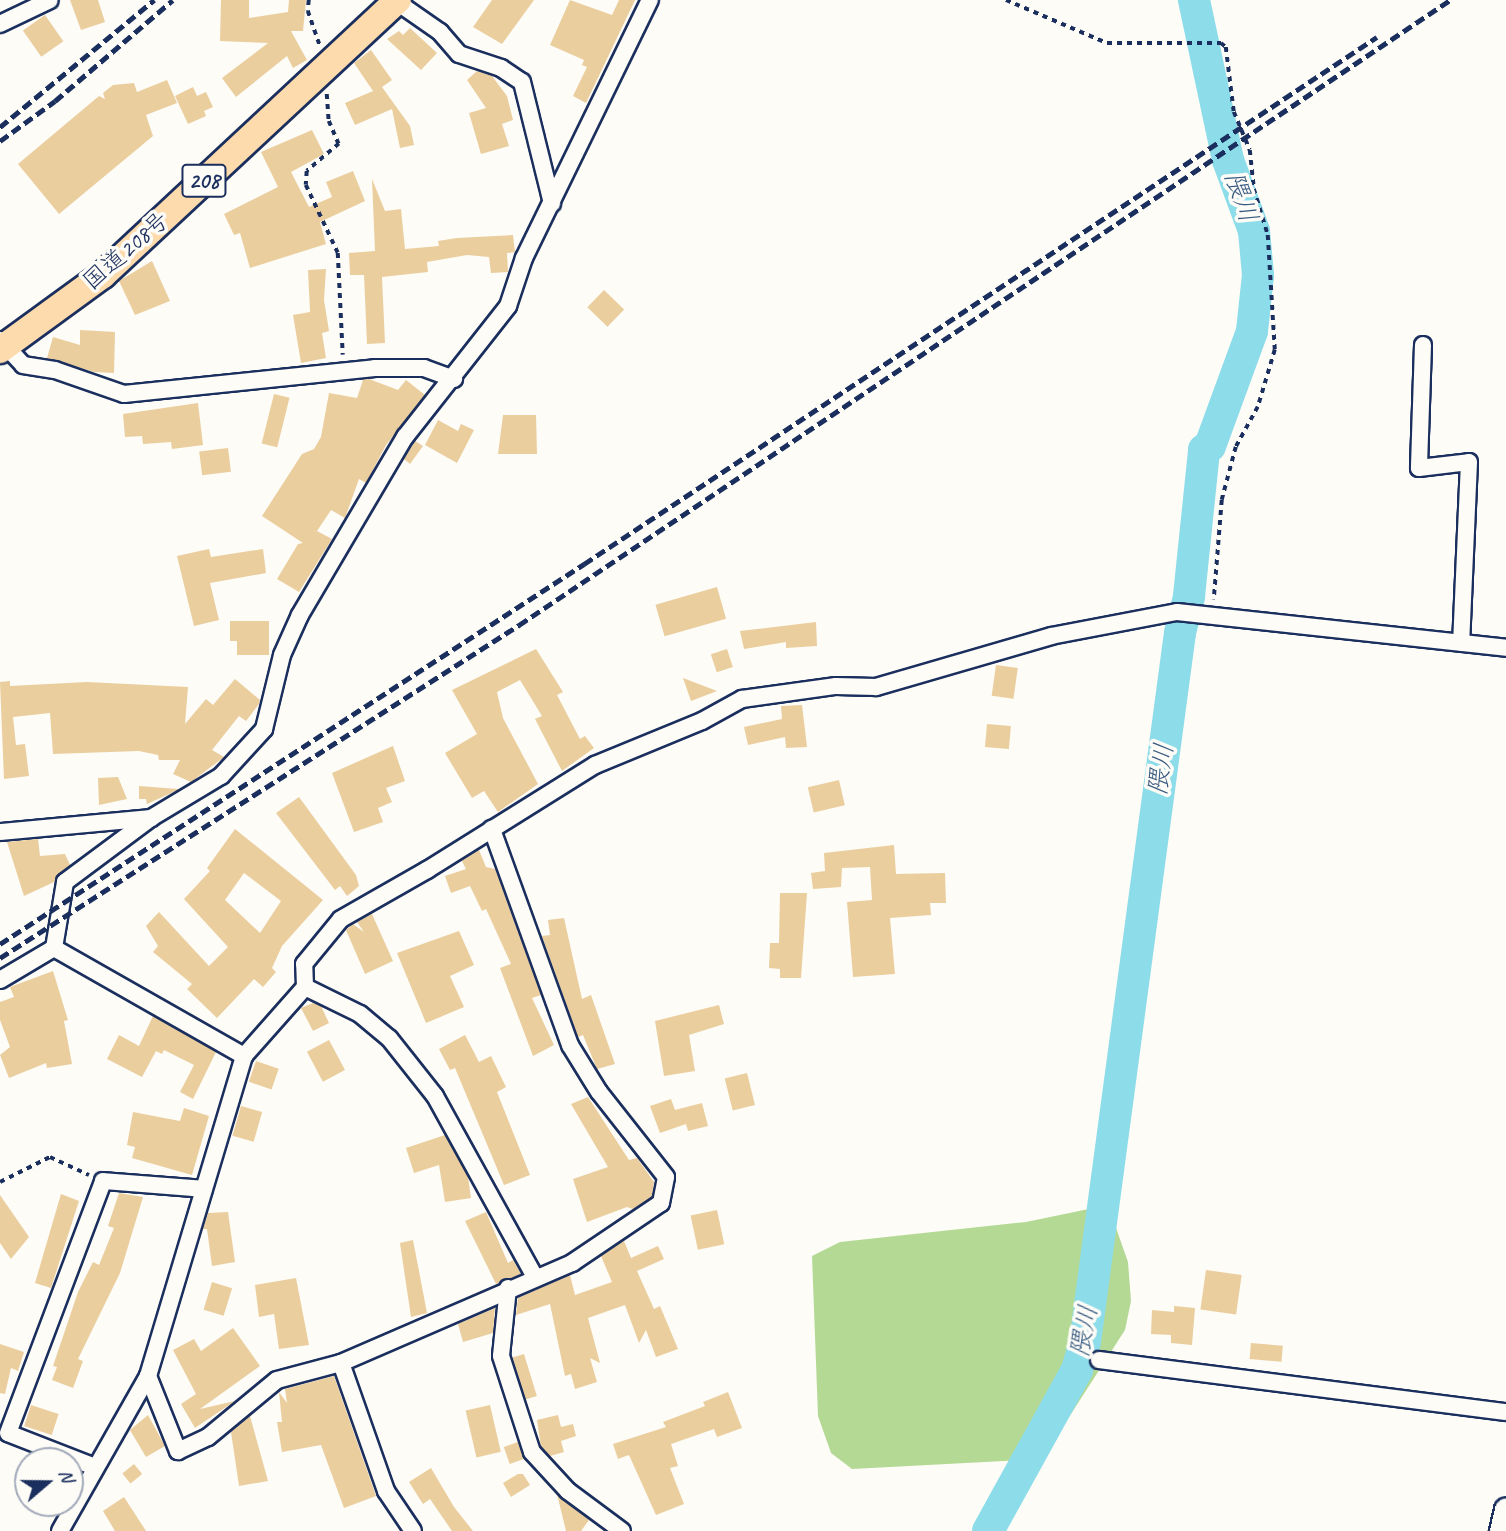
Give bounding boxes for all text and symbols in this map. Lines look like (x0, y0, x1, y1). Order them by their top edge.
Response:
road number: 208 (181, 162, 227, 200)
water label: 隈川 (1218, 167, 1264, 227)
street label: 国道208号 (77, 206, 175, 296)
water label: 隈川 (1142, 741, 1180, 797)
water label: 隈川 (1064, 1303, 1104, 1359)
north arrow (14, 1447, 84, 1517)
text: N (54, 1466, 80, 1485)

